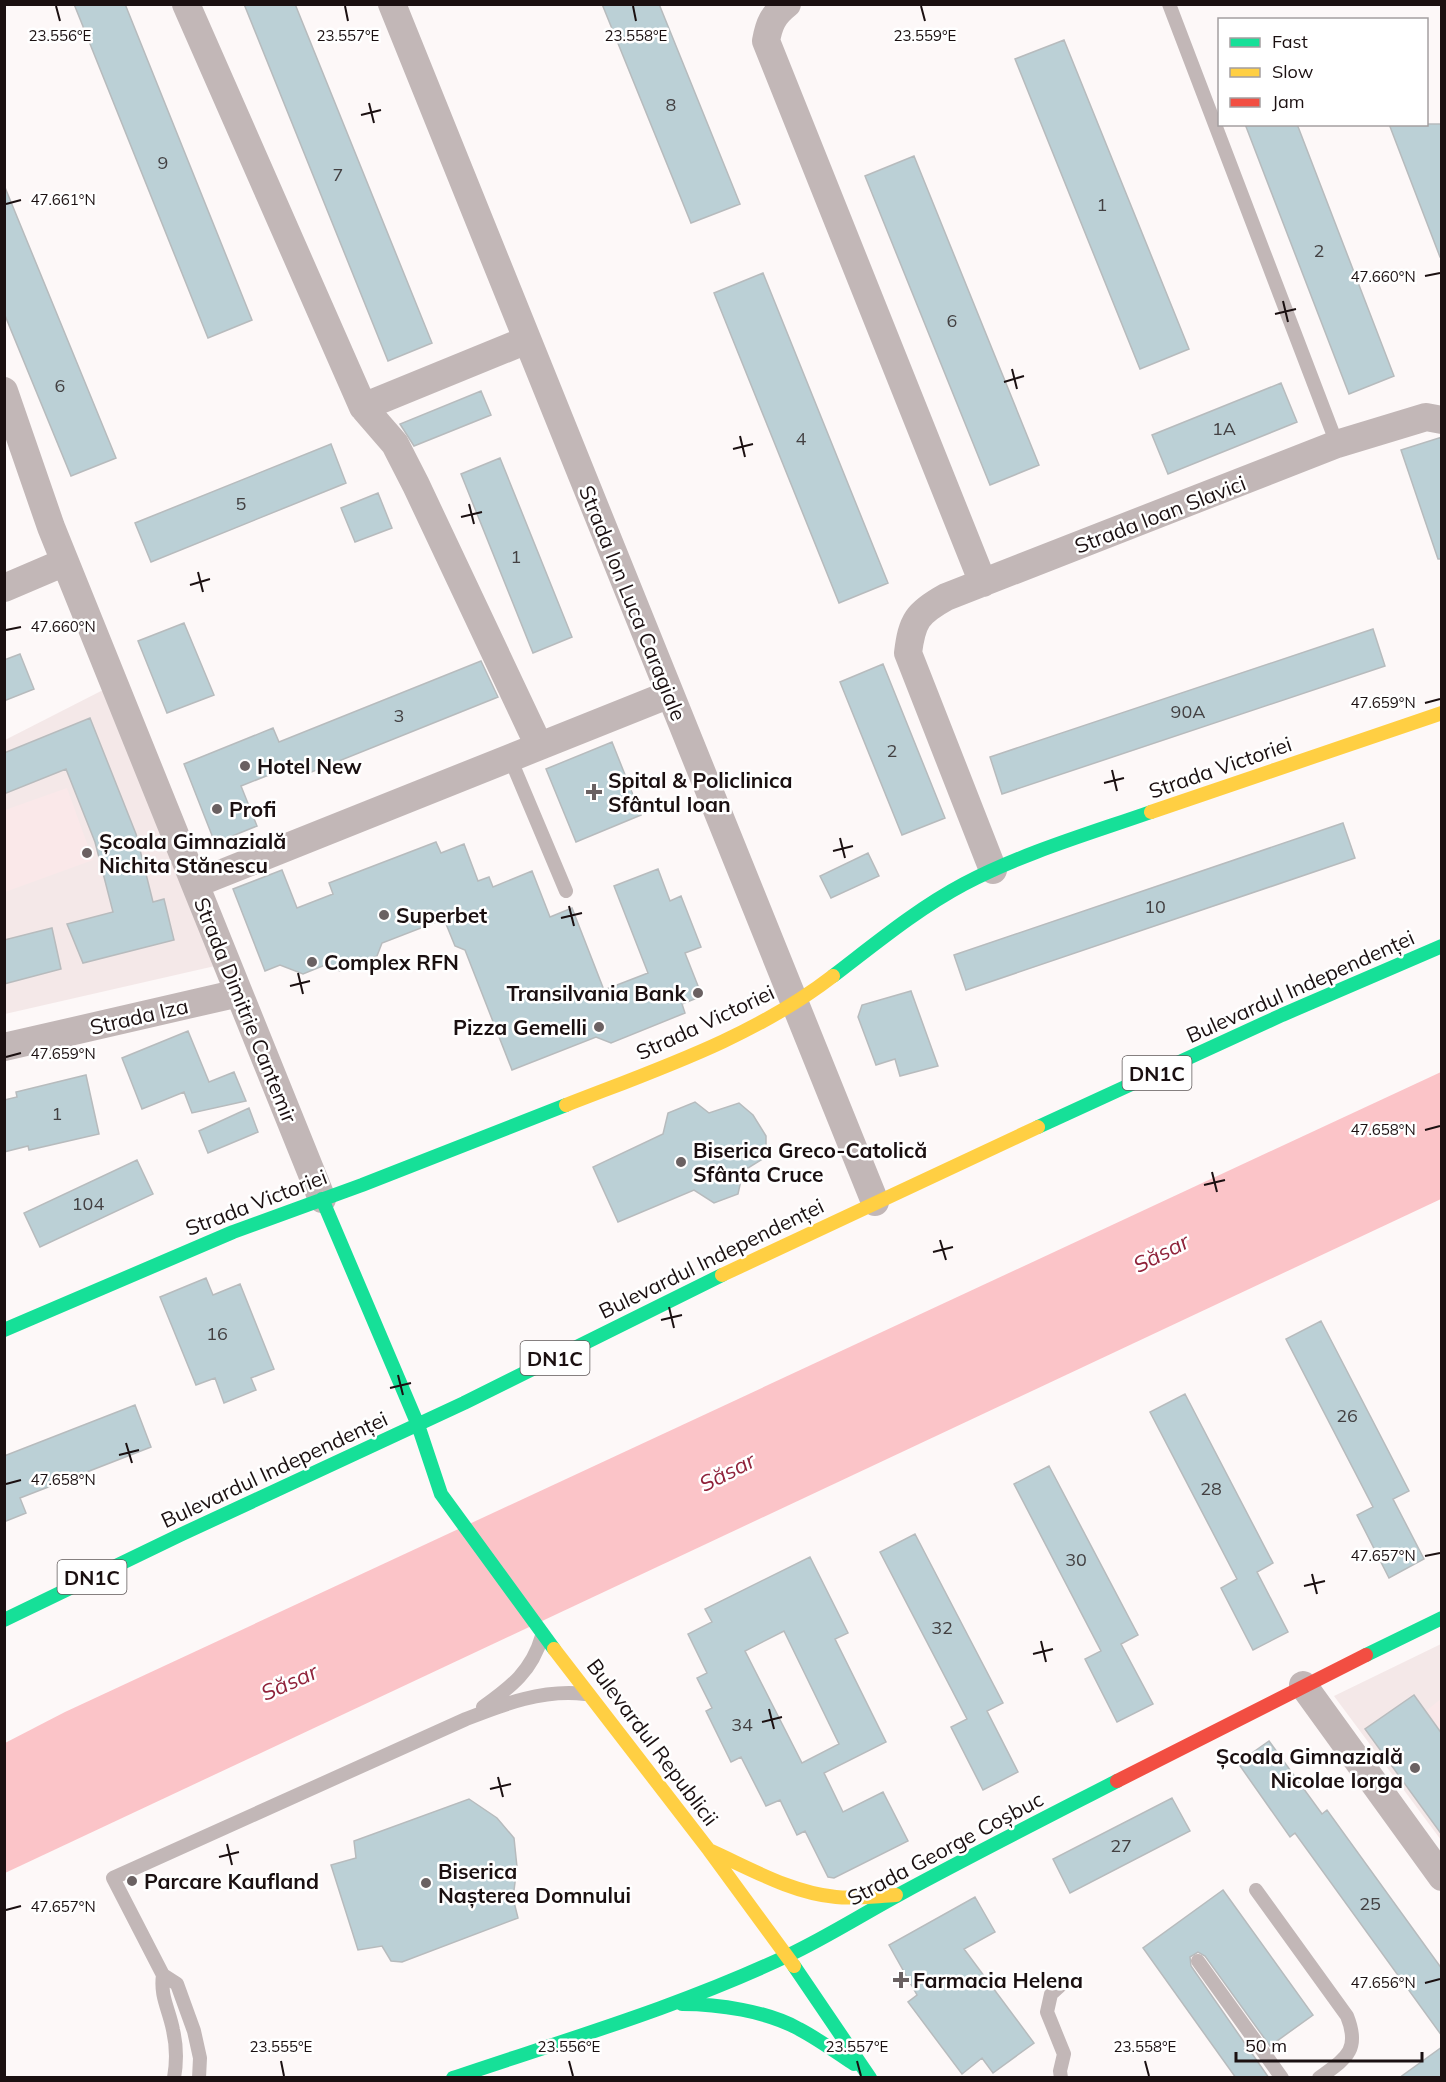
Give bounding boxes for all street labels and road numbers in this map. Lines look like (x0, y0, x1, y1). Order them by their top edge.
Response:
street label: Strada Ioan Slavici (1071, 469, 1249, 559)
street label: Strada Ion Luca Caragiale (574, 482, 692, 724)
street label: Strada Victoriei (1145, 730, 1295, 804)
street label: Strada Dimitrie Cantemir (189, 893, 303, 1127)
street label: Bulevardul Independenței (1182, 924, 1419, 1049)
street label: Strada Victoriei (632, 979, 778, 1065)
street label: Strada Iza (87, 992, 191, 1040)
road number: DN1C (1122, 1056, 1192, 1090)
street label: Strada Victoriei (182, 1163, 330, 1241)
street label: Bulevardul Independenței (594, 1192, 828, 1325)
road number: DN1C (520, 1341, 590, 1375)
street label: Bulevardul Independenței (157, 1405, 392, 1534)
road number: DN1C (58, 1560, 127, 1594)
street label: Bulevardul Republicii (582, 1653, 724, 1831)
street label: Strada George Coșbuc (843, 1785, 1048, 1912)

